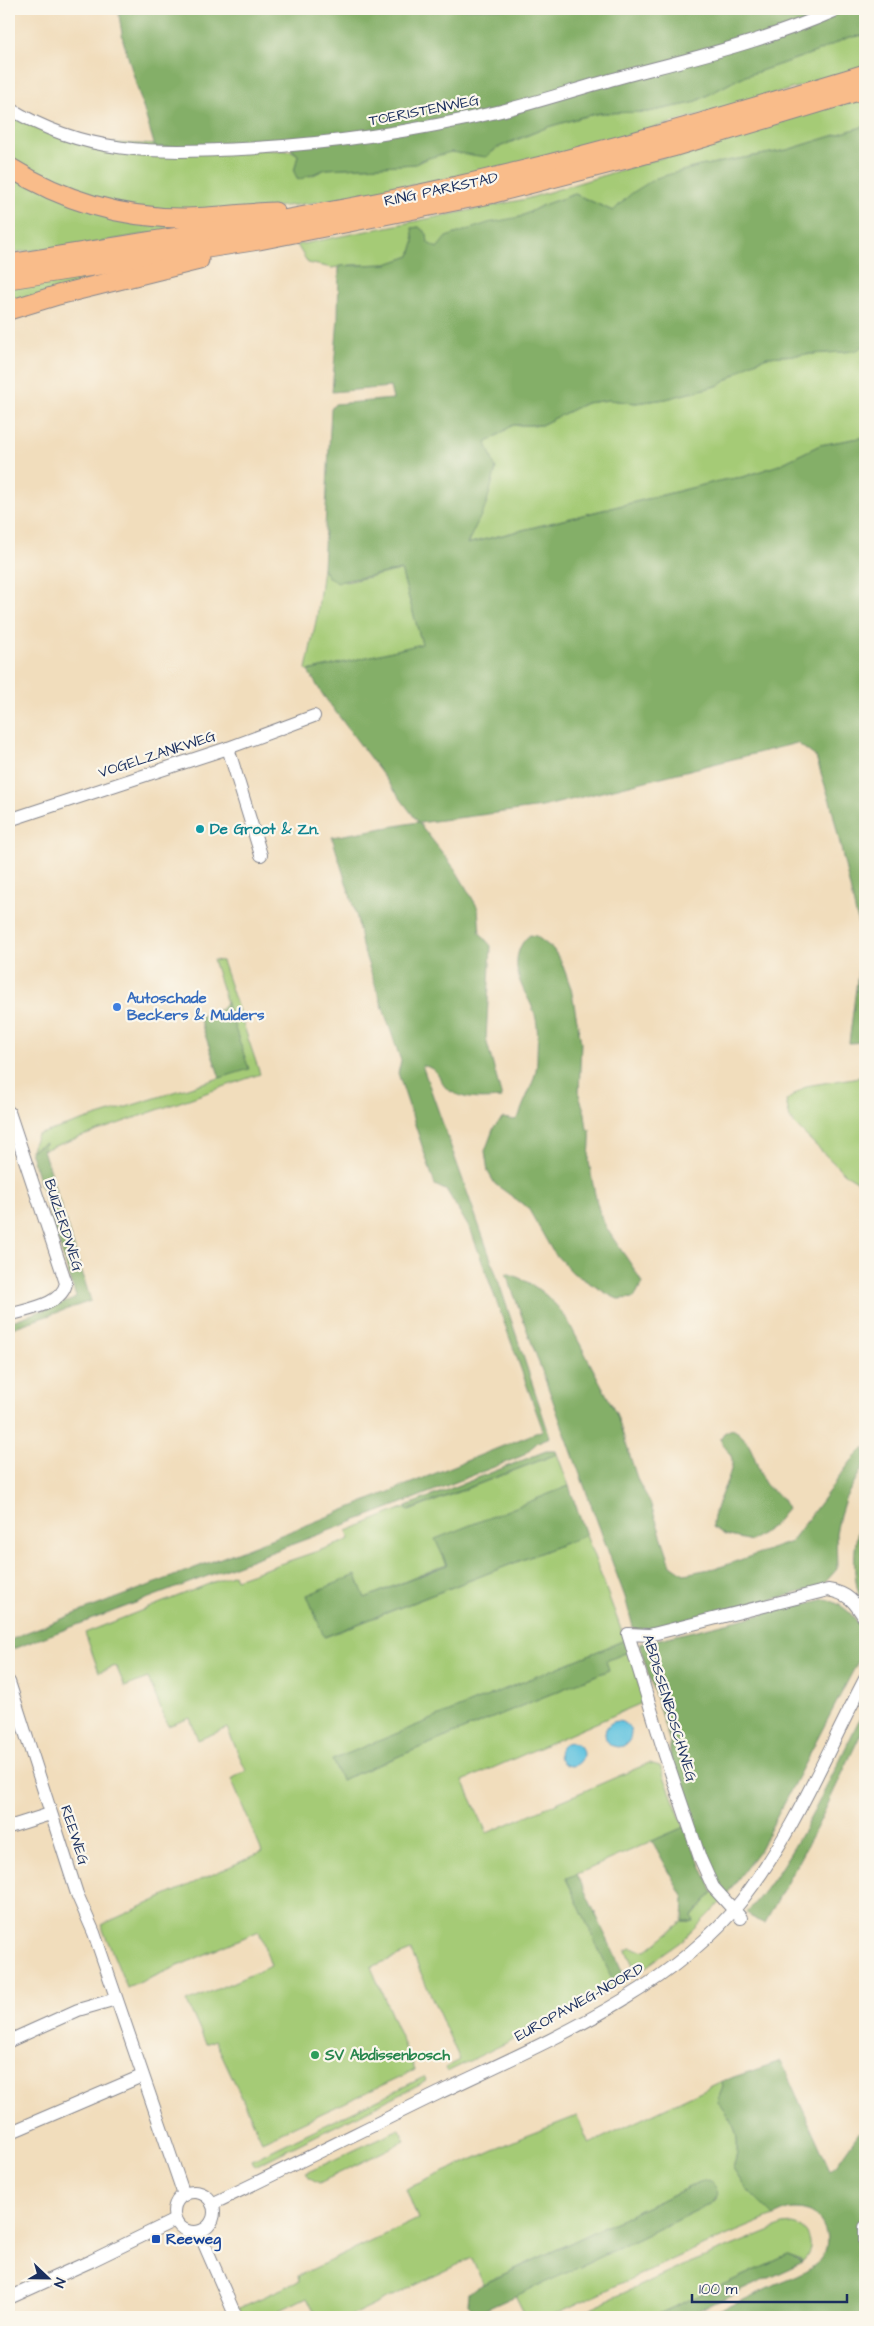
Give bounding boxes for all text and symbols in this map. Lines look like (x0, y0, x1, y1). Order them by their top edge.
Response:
street label: TOERISTENWEG (367, 89, 482, 131)
street label: RING PARKSTAD (382, 167, 500, 212)
street label: VOGELZANKWEG (96, 725, 219, 783)
place label: De Groot & Zn. (210, 819, 319, 840)
marker: De Groot & Zn. (194, 823, 206, 835)
place label: Autoschade Beckers & Mulders (127, 988, 265, 1026)
marker: Autoschade Beckers & Mulders (111, 1001, 123, 1013)
street label: BUIZERDWEG (39, 1176, 88, 1275)
street label: ABDISSENBOSCHWEG (637, 1632, 702, 1785)
street label: REEWEG (55, 1803, 94, 1868)
street label: EUROPAWEG-NOORD (511, 1958, 648, 2047)
place label: SV Abdissenbosch (324, 2045, 451, 2066)
marker: SV Abdissenbosch (309, 2049, 321, 2061)
place label: Reeweg (166, 2229, 221, 2252)
marker: Reeweg (150, 2233, 162, 2245)
north arrow (22, 2254, 72, 2304)
scale bar (692, 2271, 846, 2303)
text: N (48, 2275, 70, 2291)
text: 100 m (699, 2279, 738, 2300)

